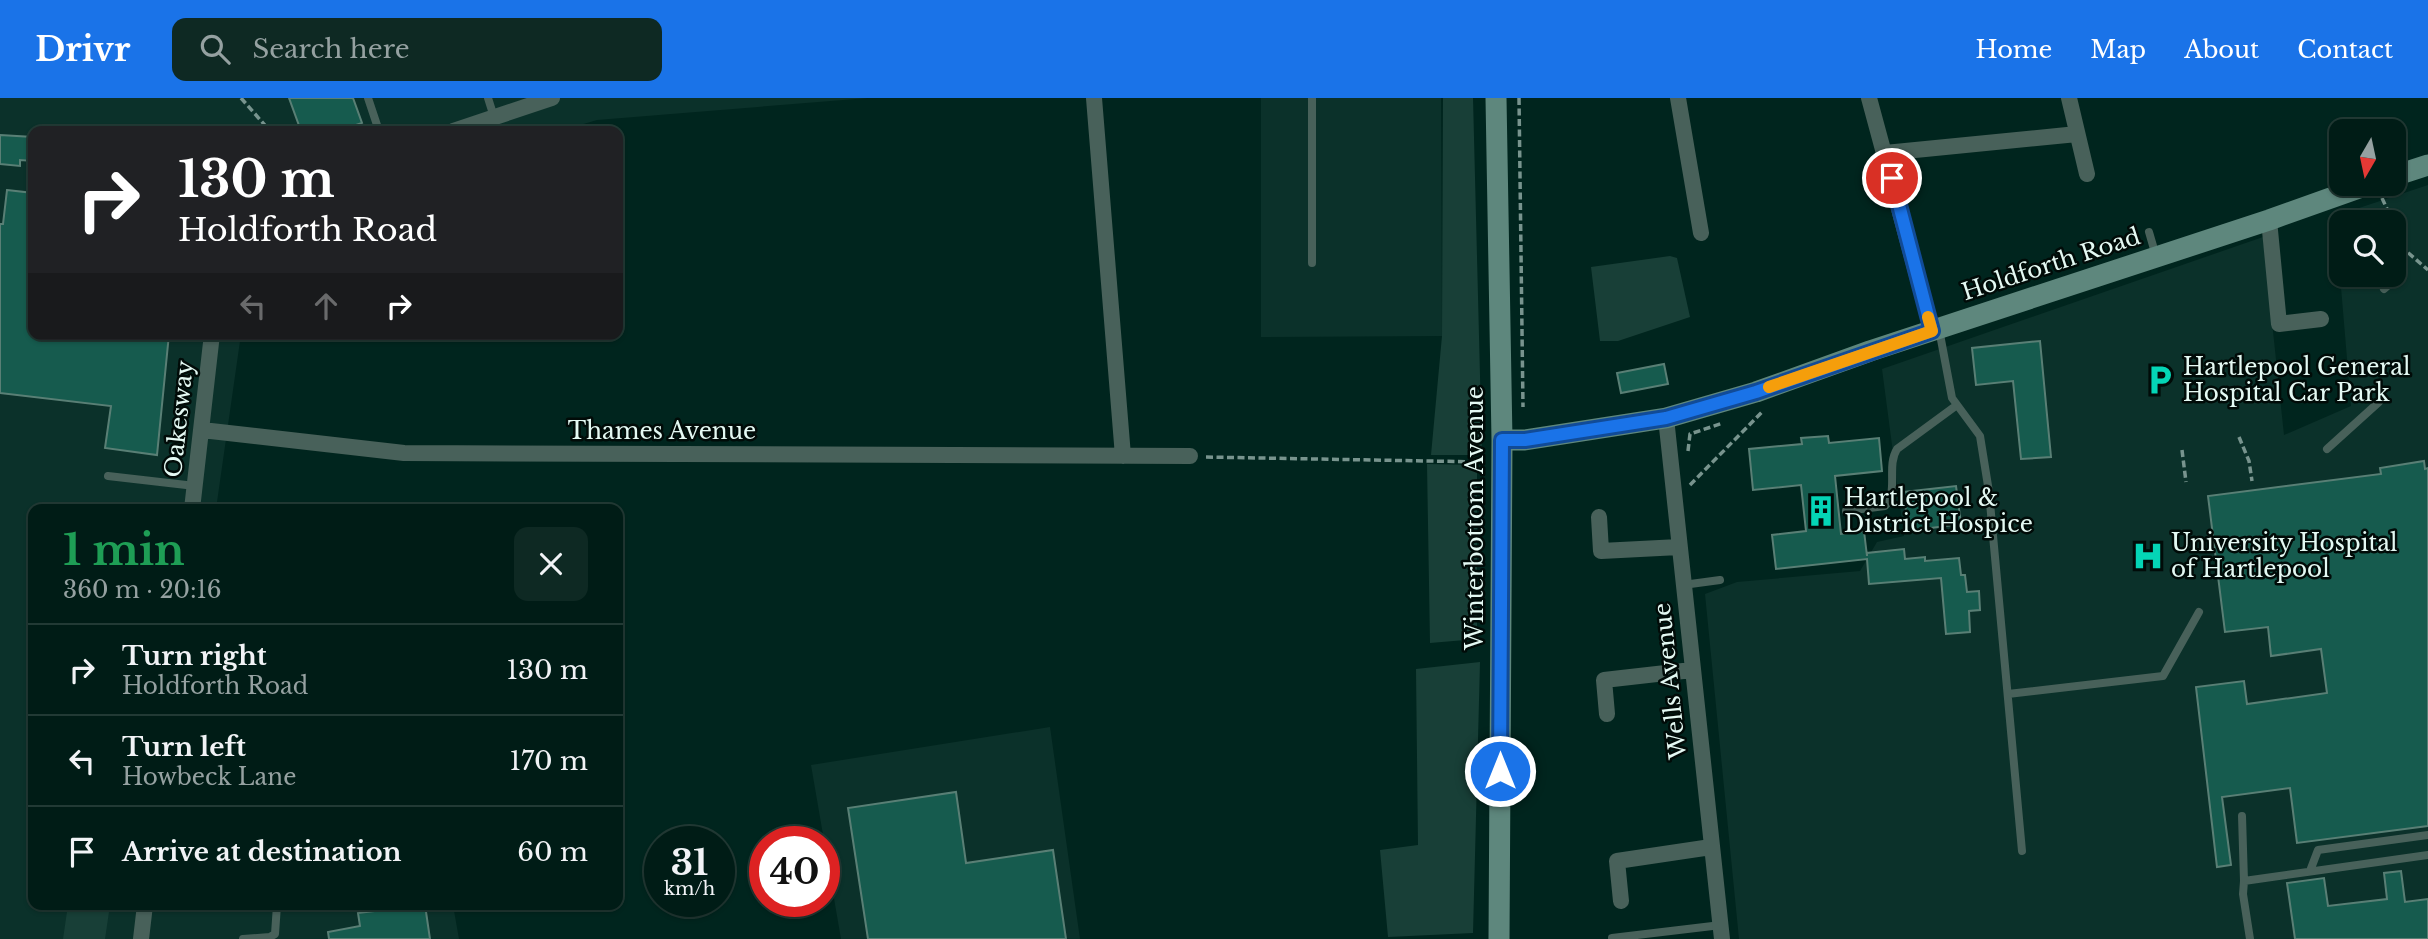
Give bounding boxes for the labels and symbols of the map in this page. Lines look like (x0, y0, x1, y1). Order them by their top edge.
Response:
north arrow (2329, 119, 2406, 196)
pin (1862, 148, 1922, 208)
street label: Holdforth Road (1958, 222, 2144, 306)
place label: Hartlepool General Hospital Car Park (2183, 353, 2411, 407)
street label: Oakesway (159, 359, 199, 479)
parking icon: Hartlepool General Hospital Car Park (2143, 363, 2177, 397)
street label: Winterbottom Avenue (1461, 386, 1489, 651)
street label: Thames Avenue (568, 417, 756, 445)
place label: Hartlepool & District Hospice (1844, 484, 2033, 538)
building icon: Hartlepool & District Hospice (1804, 494, 1838, 528)
place label: University Hospital of Hartlepool (2171, 529, 2397, 583)
hospital icon: University Hospital of Hartlepool (2131, 539, 2165, 573)
street label: Wells Avenue (1648, 601, 1692, 762)
position arrow (1463, 734, 1537, 808)
speed limit sign: 40 (749, 826, 840, 917)

